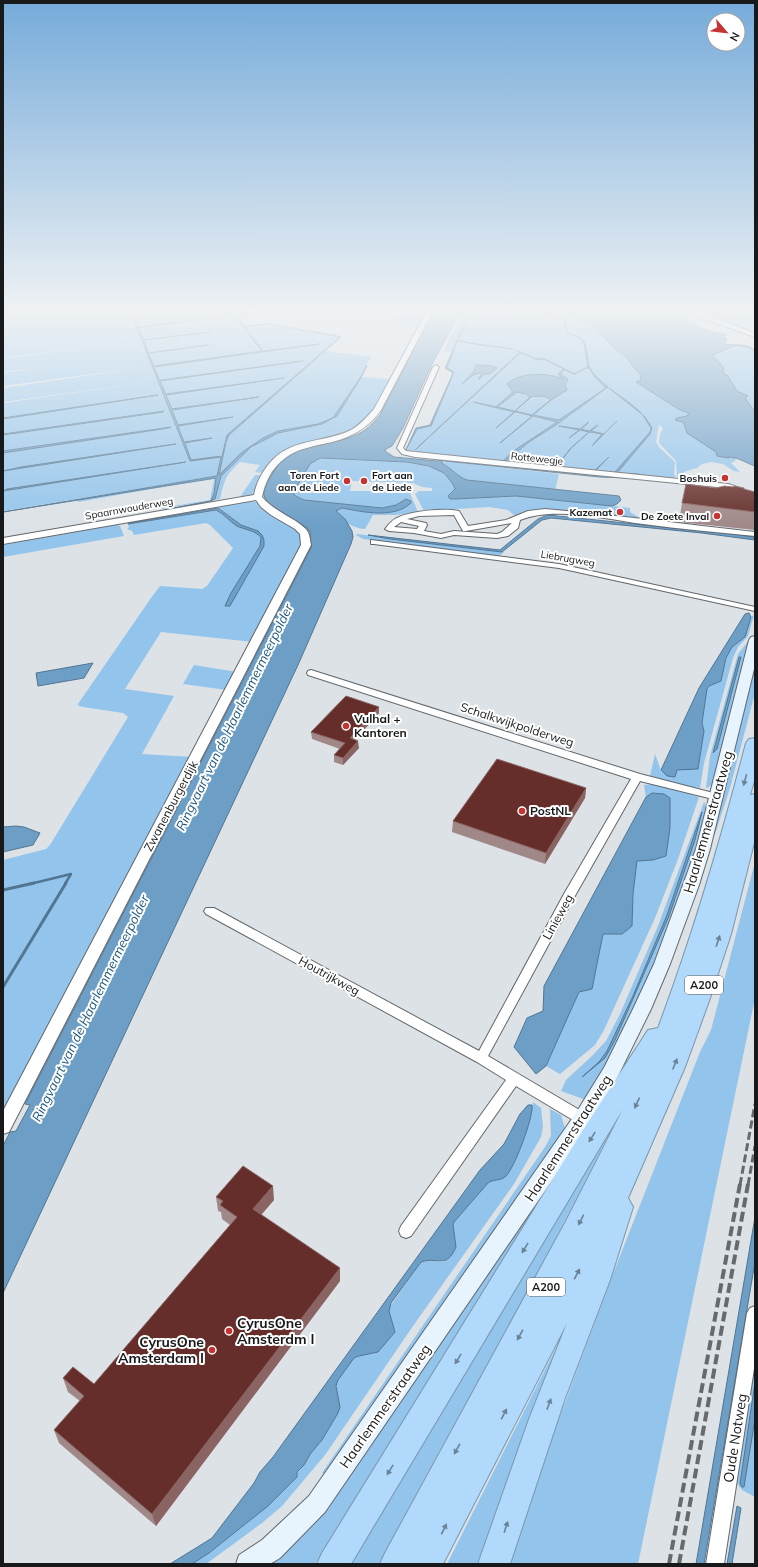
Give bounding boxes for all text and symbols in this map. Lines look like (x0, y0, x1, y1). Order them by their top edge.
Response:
north arrow (706, 12, 746, 52)
text: N (727, 30, 743, 44)
street label: Rottewegje (510, 449, 564, 468)
place label: Toren Fort aan de Liede (278, 469, 340, 494)
place label: Fort aan de Liede (372, 469, 413, 494)
place label: Boshuis (680, 472, 717, 485)
marker: Boshuis (720, 473, 730, 483)
marker: Toren Fort aan de Liede (342, 476, 352, 486)
marker: Fort aan de Liede (359, 476, 369, 486)
street label: Spaarnwouderweg (84, 494, 174, 523)
place label: Kazemat (570, 506, 612, 519)
marker: Kazemat (615, 507, 625, 517)
place label: De Zoete Inval (641, 510, 709, 523)
marker: De Zoete Inval (712, 511, 722, 521)
street label: Liebrugweg (540, 547, 596, 570)
water label: Ringvaart van de Haarlemmermeerpolder (172, 600, 297, 833)
street label: Schalkwijkpolderweg (459, 699, 576, 750)
place label: Vulhal + Kantoren (353, 711, 407, 740)
marker: Vulhal + Kantoren (341, 721, 351, 731)
street label: Haarlemmerstraatweg (679, 749, 737, 895)
street label: Zwanenburgerdijk (140, 757, 201, 854)
one-way arrow (742, 775, 748, 787)
place label: PostNL (530, 803, 571, 818)
marker: PostNL (517, 806, 527, 816)
water label: Ringvaart van de Haarlemmermeerpolder (28, 891, 153, 1124)
street label: Linieweg (539, 891, 576, 942)
one-way arrow (715, 935, 721, 947)
street label: Houtrijkweg (296, 953, 362, 998)
road number: A200 (685, 976, 723, 994)
one-way arrow (672, 1057, 678, 1069)
street label: Haarlemmerstraatweg (520, 1071, 616, 1205)
one-way arrow (634, 1097, 640, 1109)
one-way arrow (589, 1131, 596, 1143)
one-way arrow (577, 1214, 584, 1226)
one-way arrow (521, 1243, 529, 1253)
one-way arrow (574, 1268, 581, 1280)
road number: A200 (527, 1278, 565, 1296)
place label: CyrusOne Amsterdm I (237, 1314, 314, 1348)
marker: CyrusOne Amsterdm I (224, 1326, 234, 1336)
one-way arrow (516, 1329, 523, 1341)
place label: CyrusOne Amsterdam I (118, 1333, 204, 1367)
street label: Haarlemmerstraatweg (335, 1340, 435, 1472)
marker: CyrusOne Amsterdam I (207, 1345, 217, 1355)
one-way arrow (454, 1353, 461, 1365)
street label: Oude Notweg (719, 1392, 751, 1484)
one-way arrow (546, 1398, 552, 1410)
one-way arrow (500, 1408, 507, 1420)
one-way arrow (454, 1443, 461, 1455)
one-way arrow (386, 1465, 394, 1475)
one-way arrow (503, 1521, 509, 1533)
one-way arrow (440, 1523, 447, 1535)

